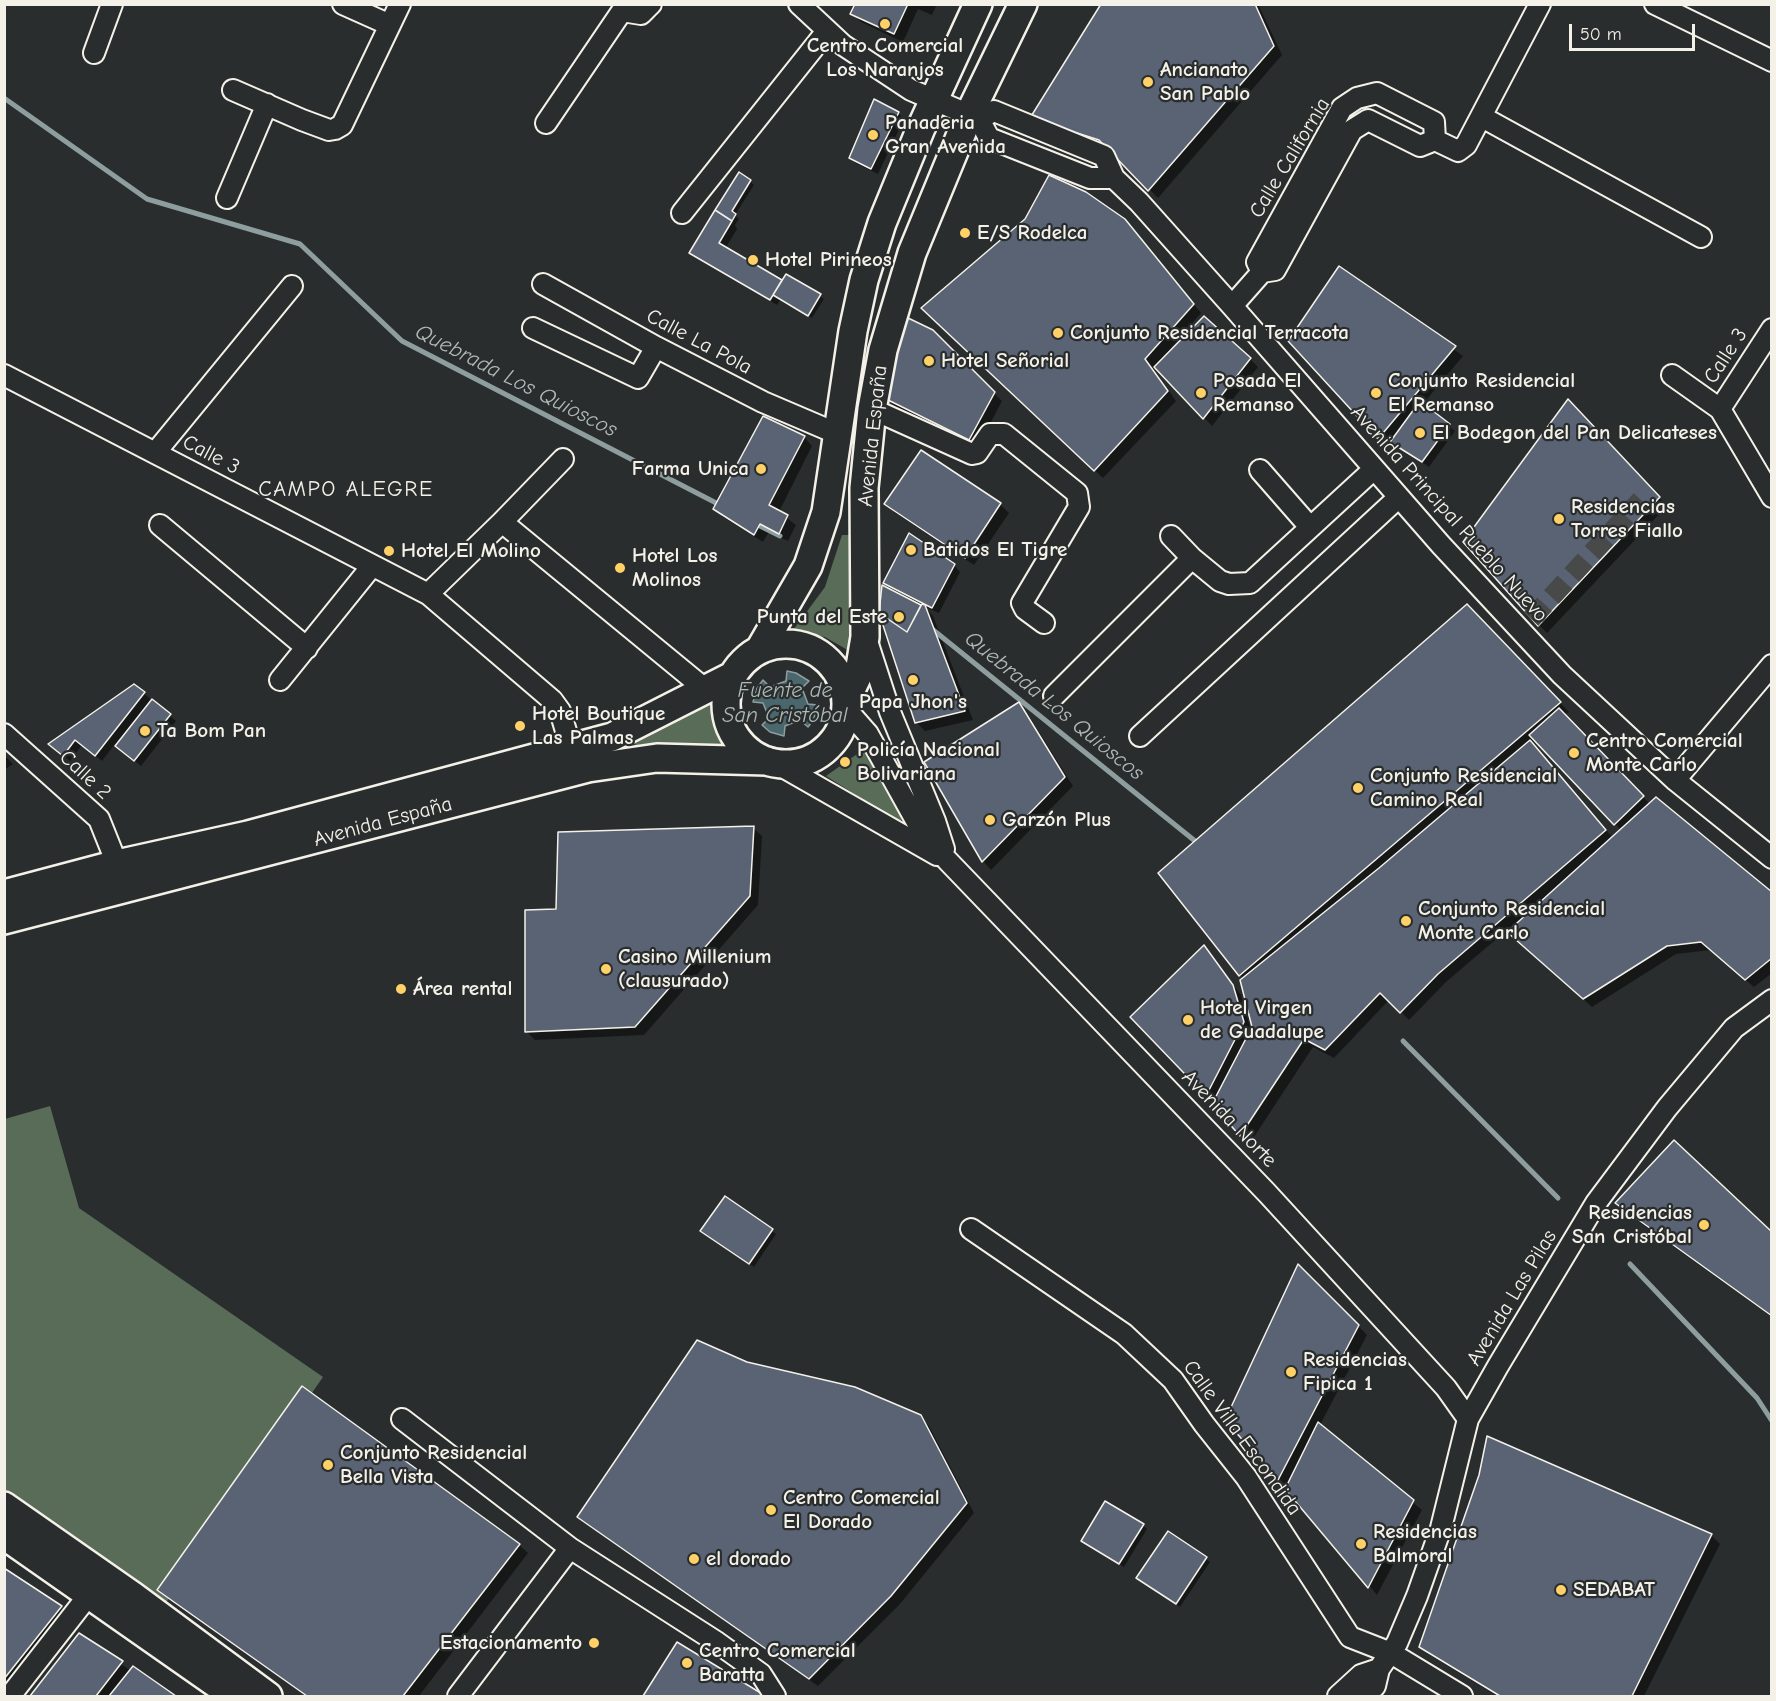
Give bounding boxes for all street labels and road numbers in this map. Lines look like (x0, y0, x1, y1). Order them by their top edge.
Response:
street label: Calle California (1244, 93, 1336, 223)
street label: Calle La Pola (642, 304, 756, 380)
street label: Calle 3 (1699, 324, 1753, 388)
street label: Avenida España (853, 364, 893, 508)
street label: Avenida Principal Pueblo Nuevo (1345, 400, 1553, 628)
street label: Calle 3 (178, 430, 244, 480)
street label: Calle 2 (54, 745, 116, 805)
street label: Avenida España (311, 791, 455, 853)
street label: Avenida Norte (1176, 1065, 1282, 1173)
street label: Avenida Las Pilas (1462, 1226, 1562, 1370)
street label: Calle Villa Escondida (1177, 1356, 1307, 1520)

